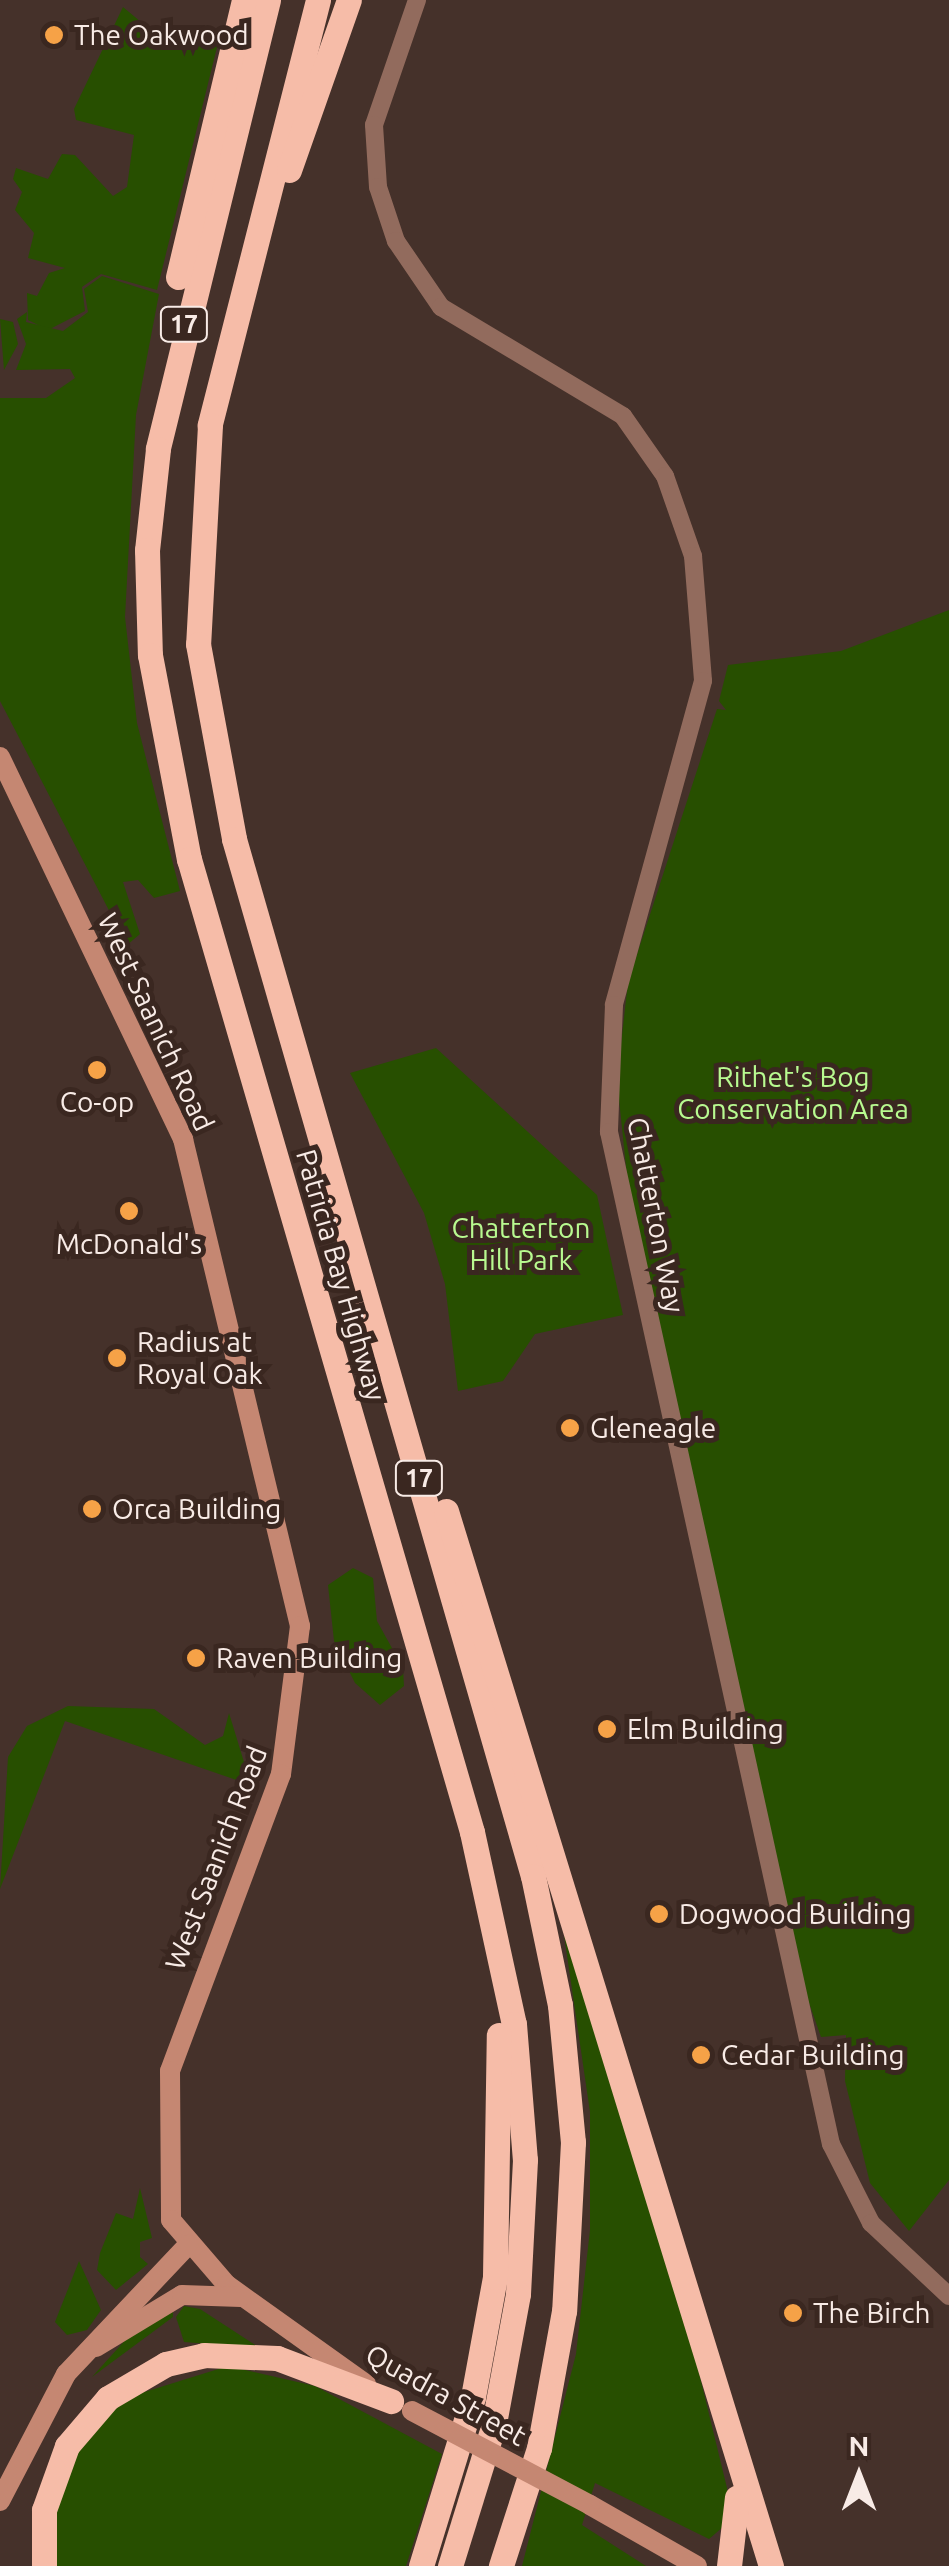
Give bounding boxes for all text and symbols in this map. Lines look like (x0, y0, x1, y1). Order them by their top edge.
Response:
place label: The Oakwood (74, 18, 249, 52)
marker: The Oakwood (43, 24, 65, 46)
road number: 17 (159, 304, 209, 344)
street label: West Saanich Road (91, 908, 221, 1136)
marker: Co-op (86, 1059, 108, 1081)
park label: Rithet's Bog Conservation Area (677, 1060, 909, 1126)
place label: Co-op (60, 1085, 134, 1119)
street label: Chatterton Way (621, 1114, 691, 1316)
street label: Patricia Bay Highway (289, 1145, 393, 1405)
marker: McDonald's (118, 1200, 140, 1222)
park label: Chatterton Hill Park (452, 1211, 590, 1277)
place label: McDonald's (56, 1227, 202, 1261)
place label: Radius at Royal Oak (137, 1325, 263, 1391)
marker: Radius at Royal Oak (106, 1347, 128, 1369)
place label: Gleneagle (590, 1411, 716, 1445)
marker: Gleneagle (559, 1417, 581, 1439)
road number: 17 (394, 1458, 444, 1498)
place label: Orca Building (112, 1492, 281, 1526)
marker: Orca Building (81, 1498, 103, 1520)
place label: Raven Building (216, 1641, 402, 1675)
marker: Raven Building (185, 1647, 207, 1669)
place label: Elm Building (627, 1712, 784, 1746)
marker: Elm Building (596, 1718, 618, 1740)
street label: West Saanich Road (158, 1741, 274, 1975)
place label: Dogwood Building (679, 1897, 912, 1931)
marker: Dogwood Building (648, 1903, 670, 1925)
place label: Cedar Building (721, 2038, 905, 2072)
marker: Cedar Building (690, 2044, 712, 2066)
place label: The Birch (813, 2296, 931, 2330)
marker: The Birch (782, 2302, 804, 2324)
street label: Quadra Street (360, 2337, 532, 2453)
north arrow (809, 2426, 909, 2526)
text: N (849, 2430, 869, 2461)

